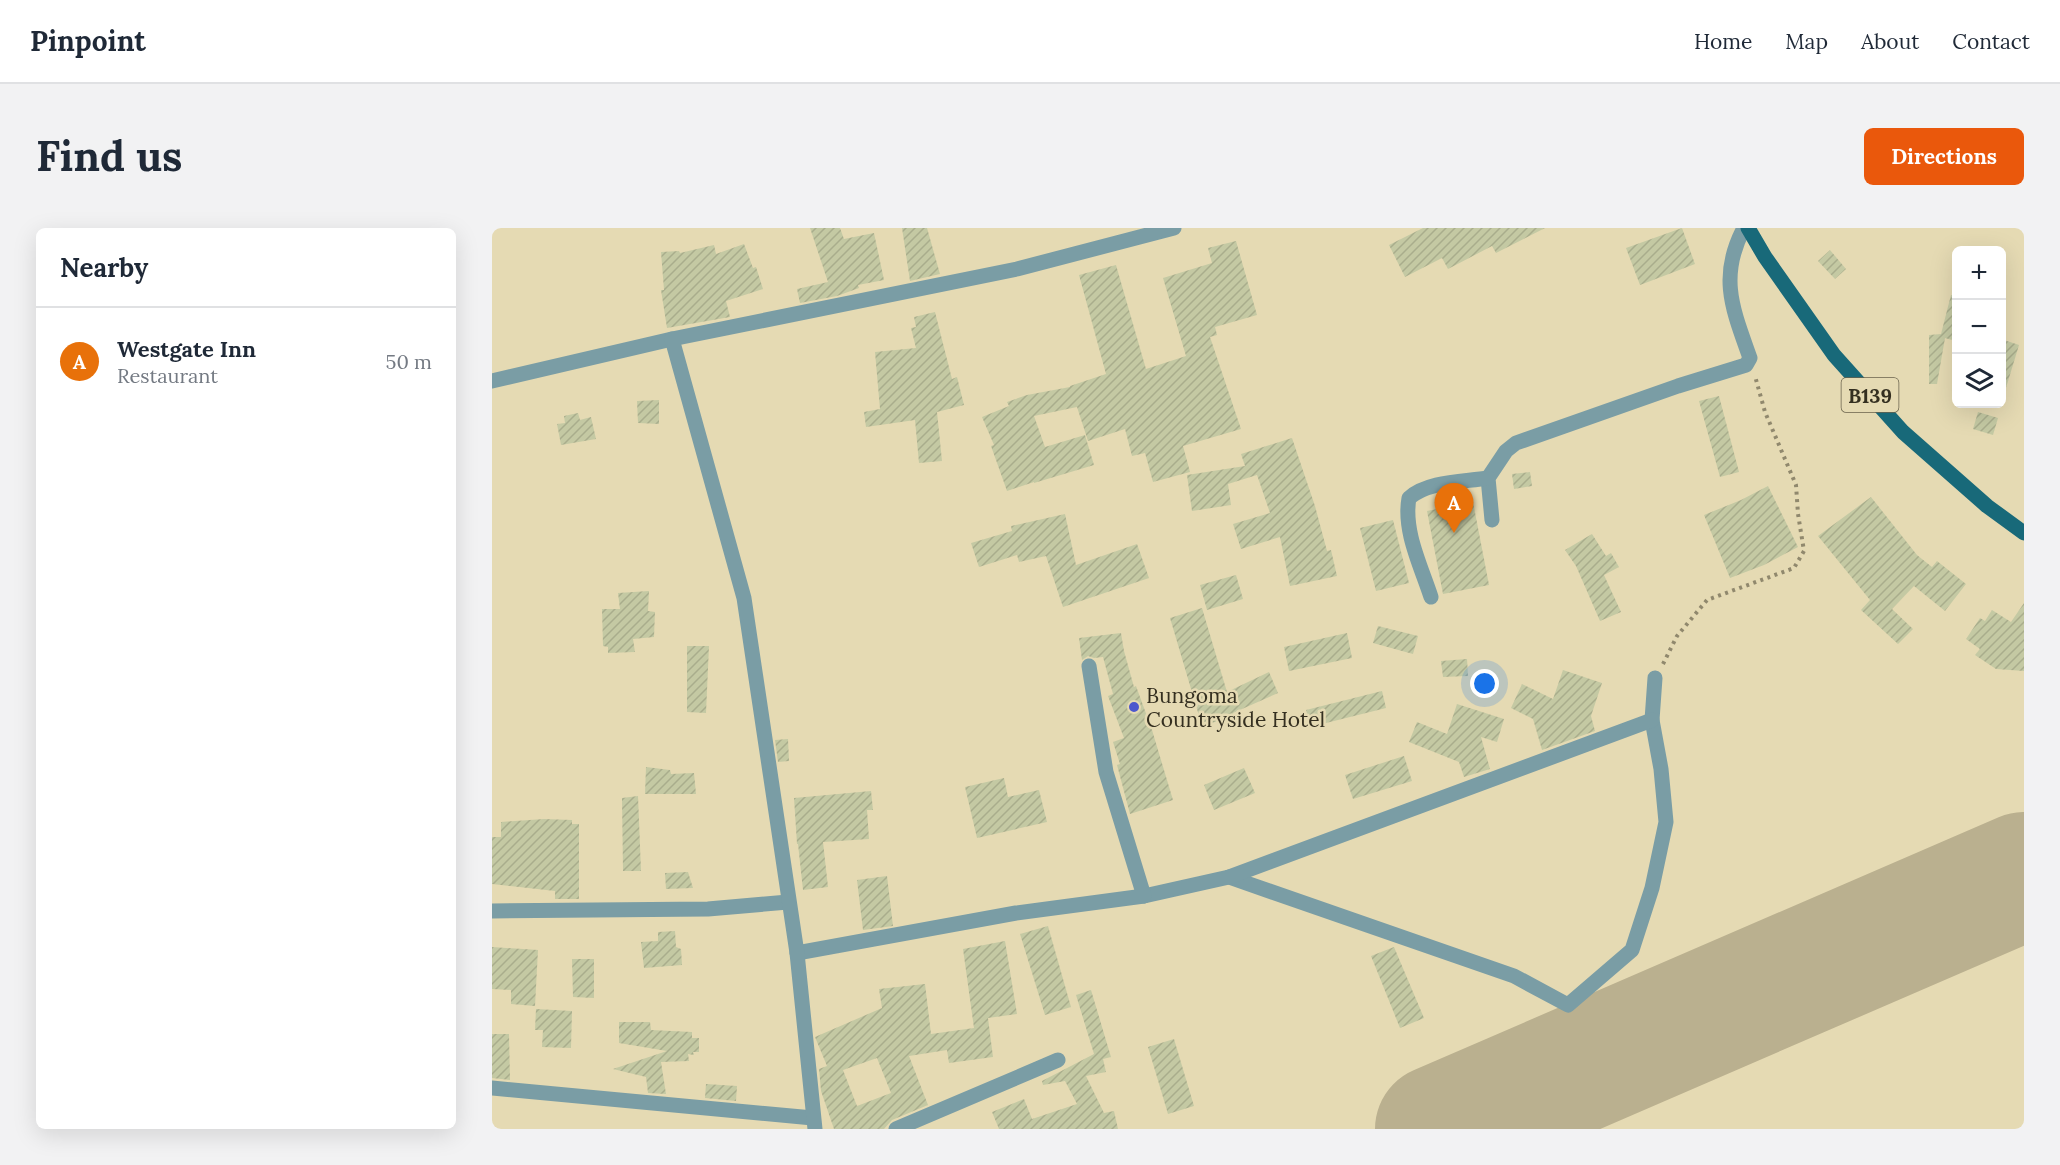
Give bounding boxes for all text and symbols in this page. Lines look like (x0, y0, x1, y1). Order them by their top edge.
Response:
text: Pinpoint (30, 23, 146, 59)
text: Home (1694, 28, 1752, 55)
text: Map (1785, 28, 1828, 55)
text: About (1861, 28, 1919, 55)
text: Contact (1952, 28, 2030, 55)
button: Directions (1864, 128, 2024, 185)
text: Find us (36, 129, 182, 183)
map controls (1952, 246, 2006, 408)
button: + (1952, 246, 2006, 300)
text: Nearby (60, 251, 148, 284)
button: − (1952, 300, 2006, 354)
text: Westgate Inn (117, 335, 256, 363)
text: A (73, 349, 86, 374)
text: 50 m (386, 349, 432, 374)
button: layers (1952, 354, 2006, 408)
text: Restaurant (117, 363, 218, 388)
road number: B139 (1842, 378, 1898, 412)
pin: A (1434, 484, 1474, 533)
your location (1470, 669, 1499, 698)
place label: Bungoma Countryside Hotel (1146, 682, 1325, 733)
marker: Bungoma Countryside Hotel (1127, 700, 1141, 714)

